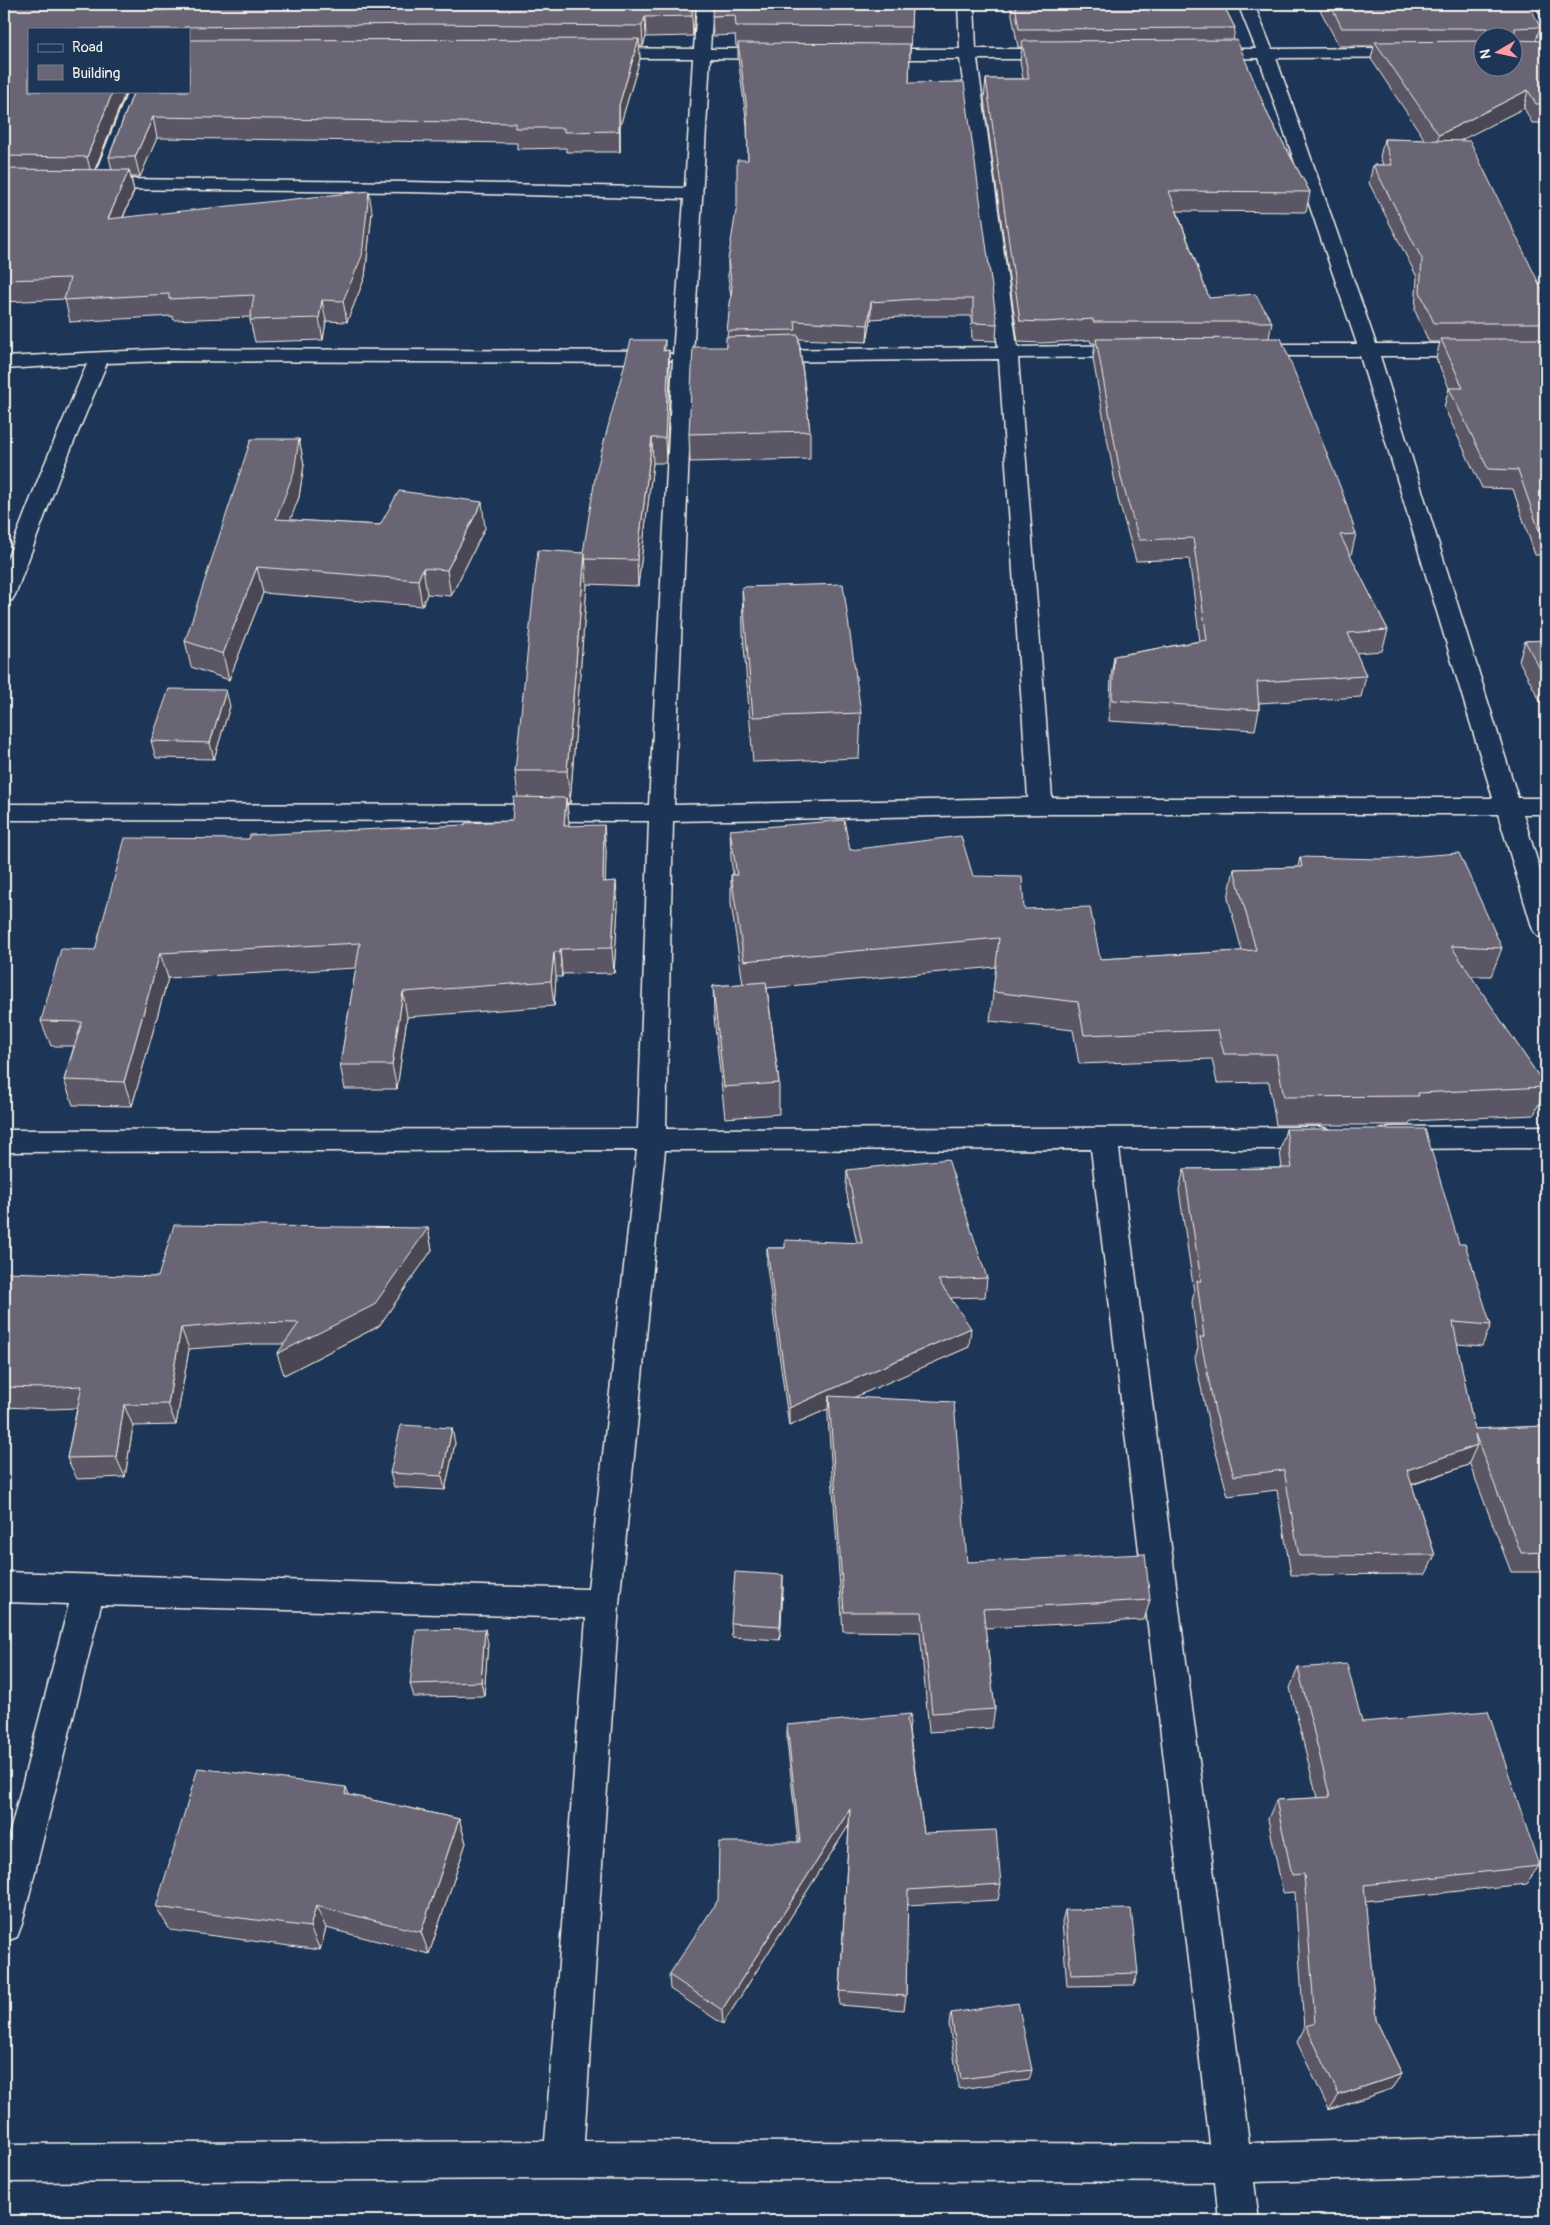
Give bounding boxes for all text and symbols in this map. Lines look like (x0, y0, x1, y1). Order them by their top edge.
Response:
legend (28, 28, 190, 92)
north arrow (1472, 28, 1522, 78)
text: Road (72, 38, 103, 57)
text: N (1477, 48, 1495, 60)
text: Building (72, 64, 120, 83)

